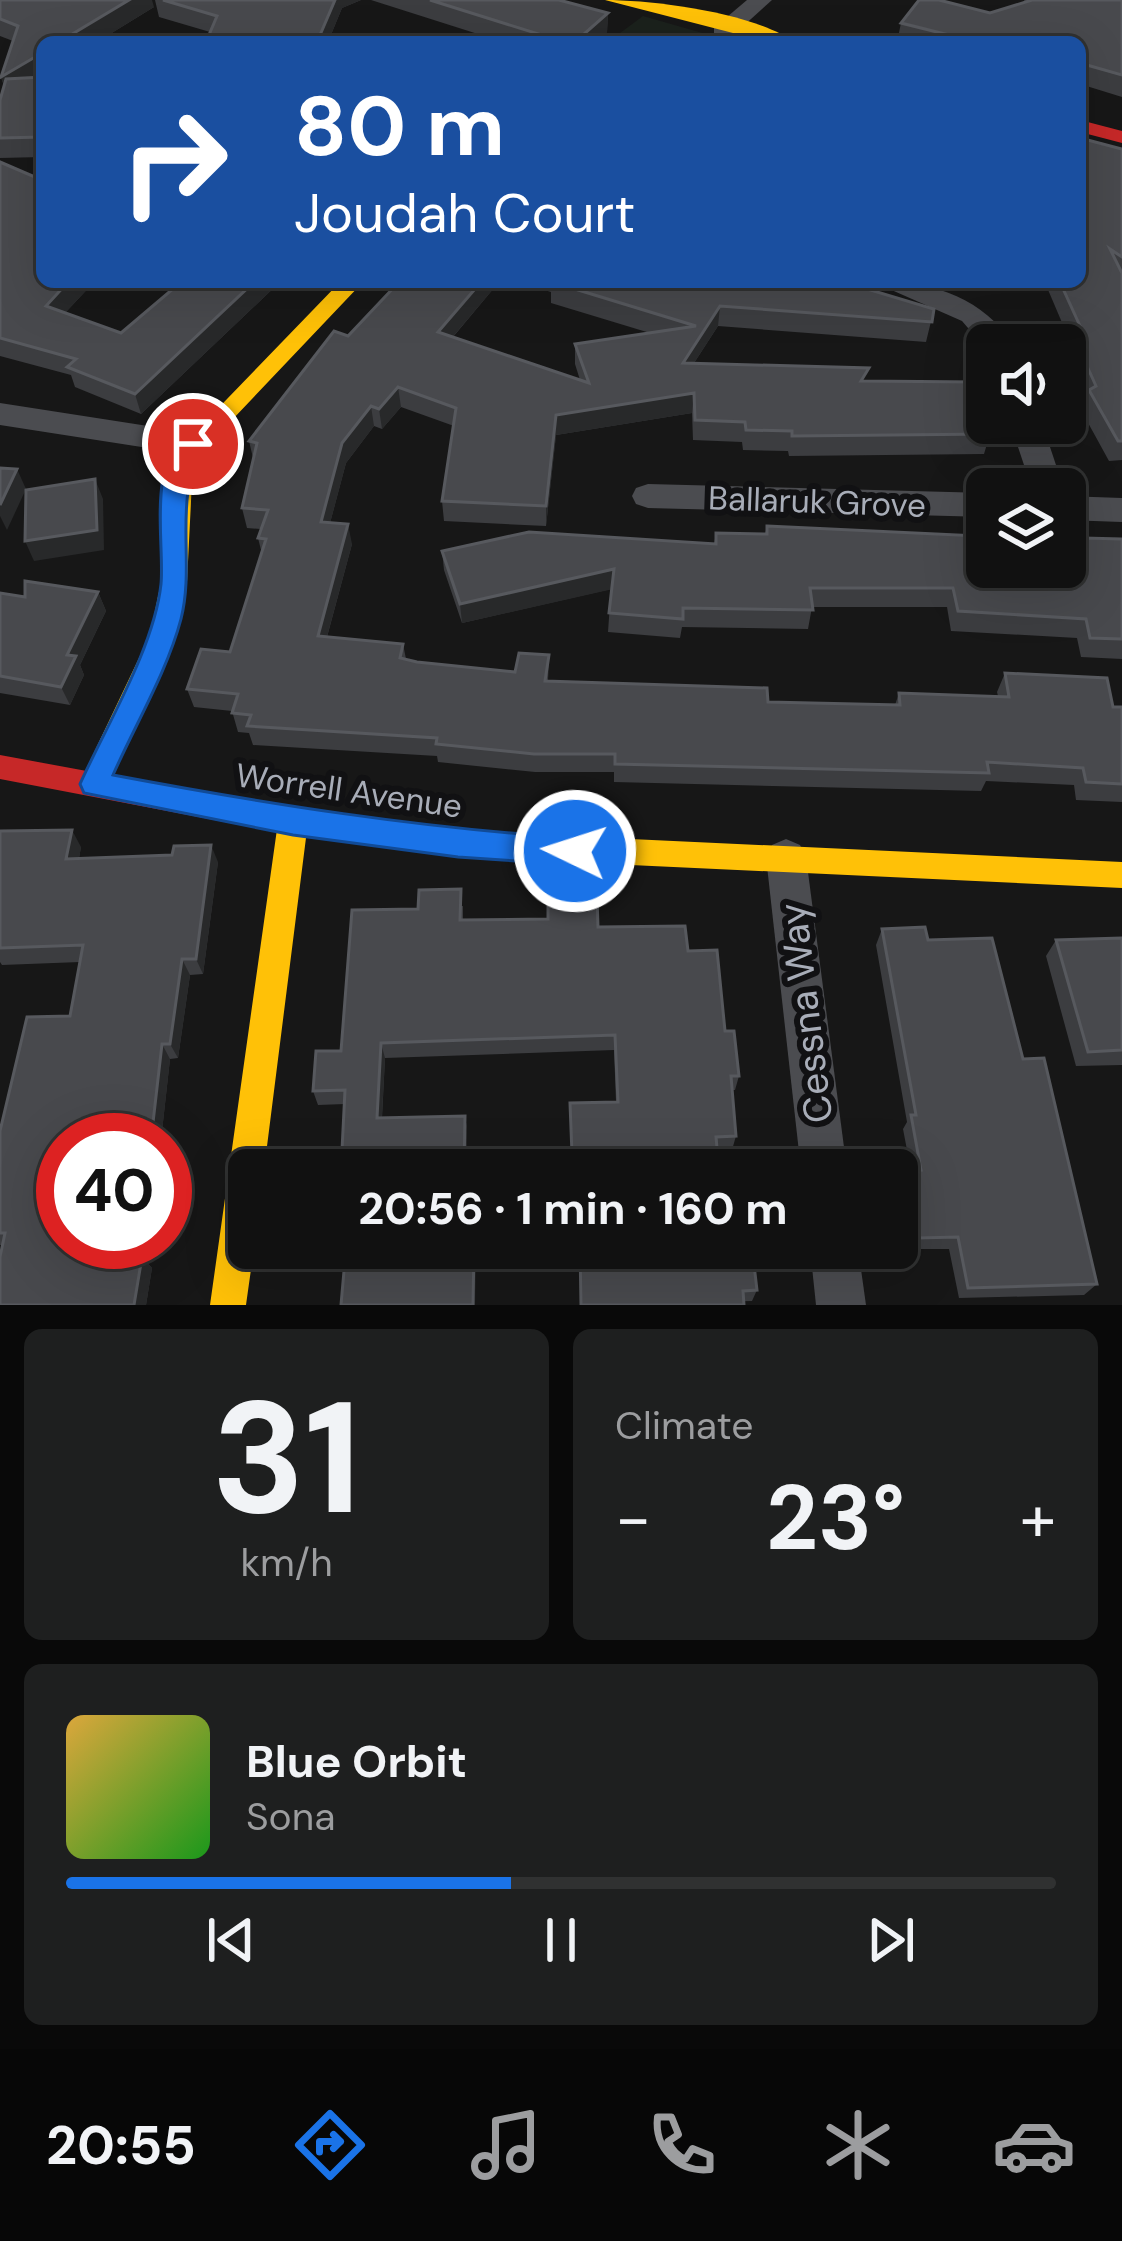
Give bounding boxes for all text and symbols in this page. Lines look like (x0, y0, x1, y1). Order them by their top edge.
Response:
text: 80 m (294, 72, 505, 181)
icon: right (96, 84, 252, 240)
text: Joudah Court (294, 178, 636, 249)
map controls (966, 324, 1086, 588)
button: sound (966, 324, 1086, 444)
pin (142, 393, 244, 495)
icon: arrive (160, 411, 226, 477)
button: layers (966, 468, 1086, 588)
street label: Ballaruk Grove (707, 476, 927, 527)
street label: Worrell Avenue (233, 753, 465, 828)
position arrow (512, 788, 638, 914)
street label: Cessna Way (767, 900, 844, 1126)
speed limit sign: 40 (36, 1113, 192, 1269)
text: 20:56 · 1 min · 160 m (358, 1179, 788, 1238)
text: 31 (212, 1357, 361, 1560)
text: Climate (615, 1400, 753, 1451)
text: 23° (766, 1460, 905, 1577)
text: − (615, 1476, 651, 1561)
text: + (1020, 1476, 1056, 1561)
text: km/h (240, 1537, 333, 1588)
text: Blue Orbit (246, 1732, 467, 1791)
text: Sona (246, 1791, 335, 1842)
icon: previous (198, 1907, 264, 1973)
icon: pause (528, 1907, 594, 1973)
icon: next (858, 1907, 924, 1973)
icon: directions (288, 2103, 372, 2187)
icon: music (464, 2103, 548, 2187)
icon: phone (640, 2103, 724, 2187)
icon: climate (816, 2103, 900, 2187)
icon: car (992, 2103, 1076, 2187)
text: 20:55 (46, 2110, 196, 2181)

